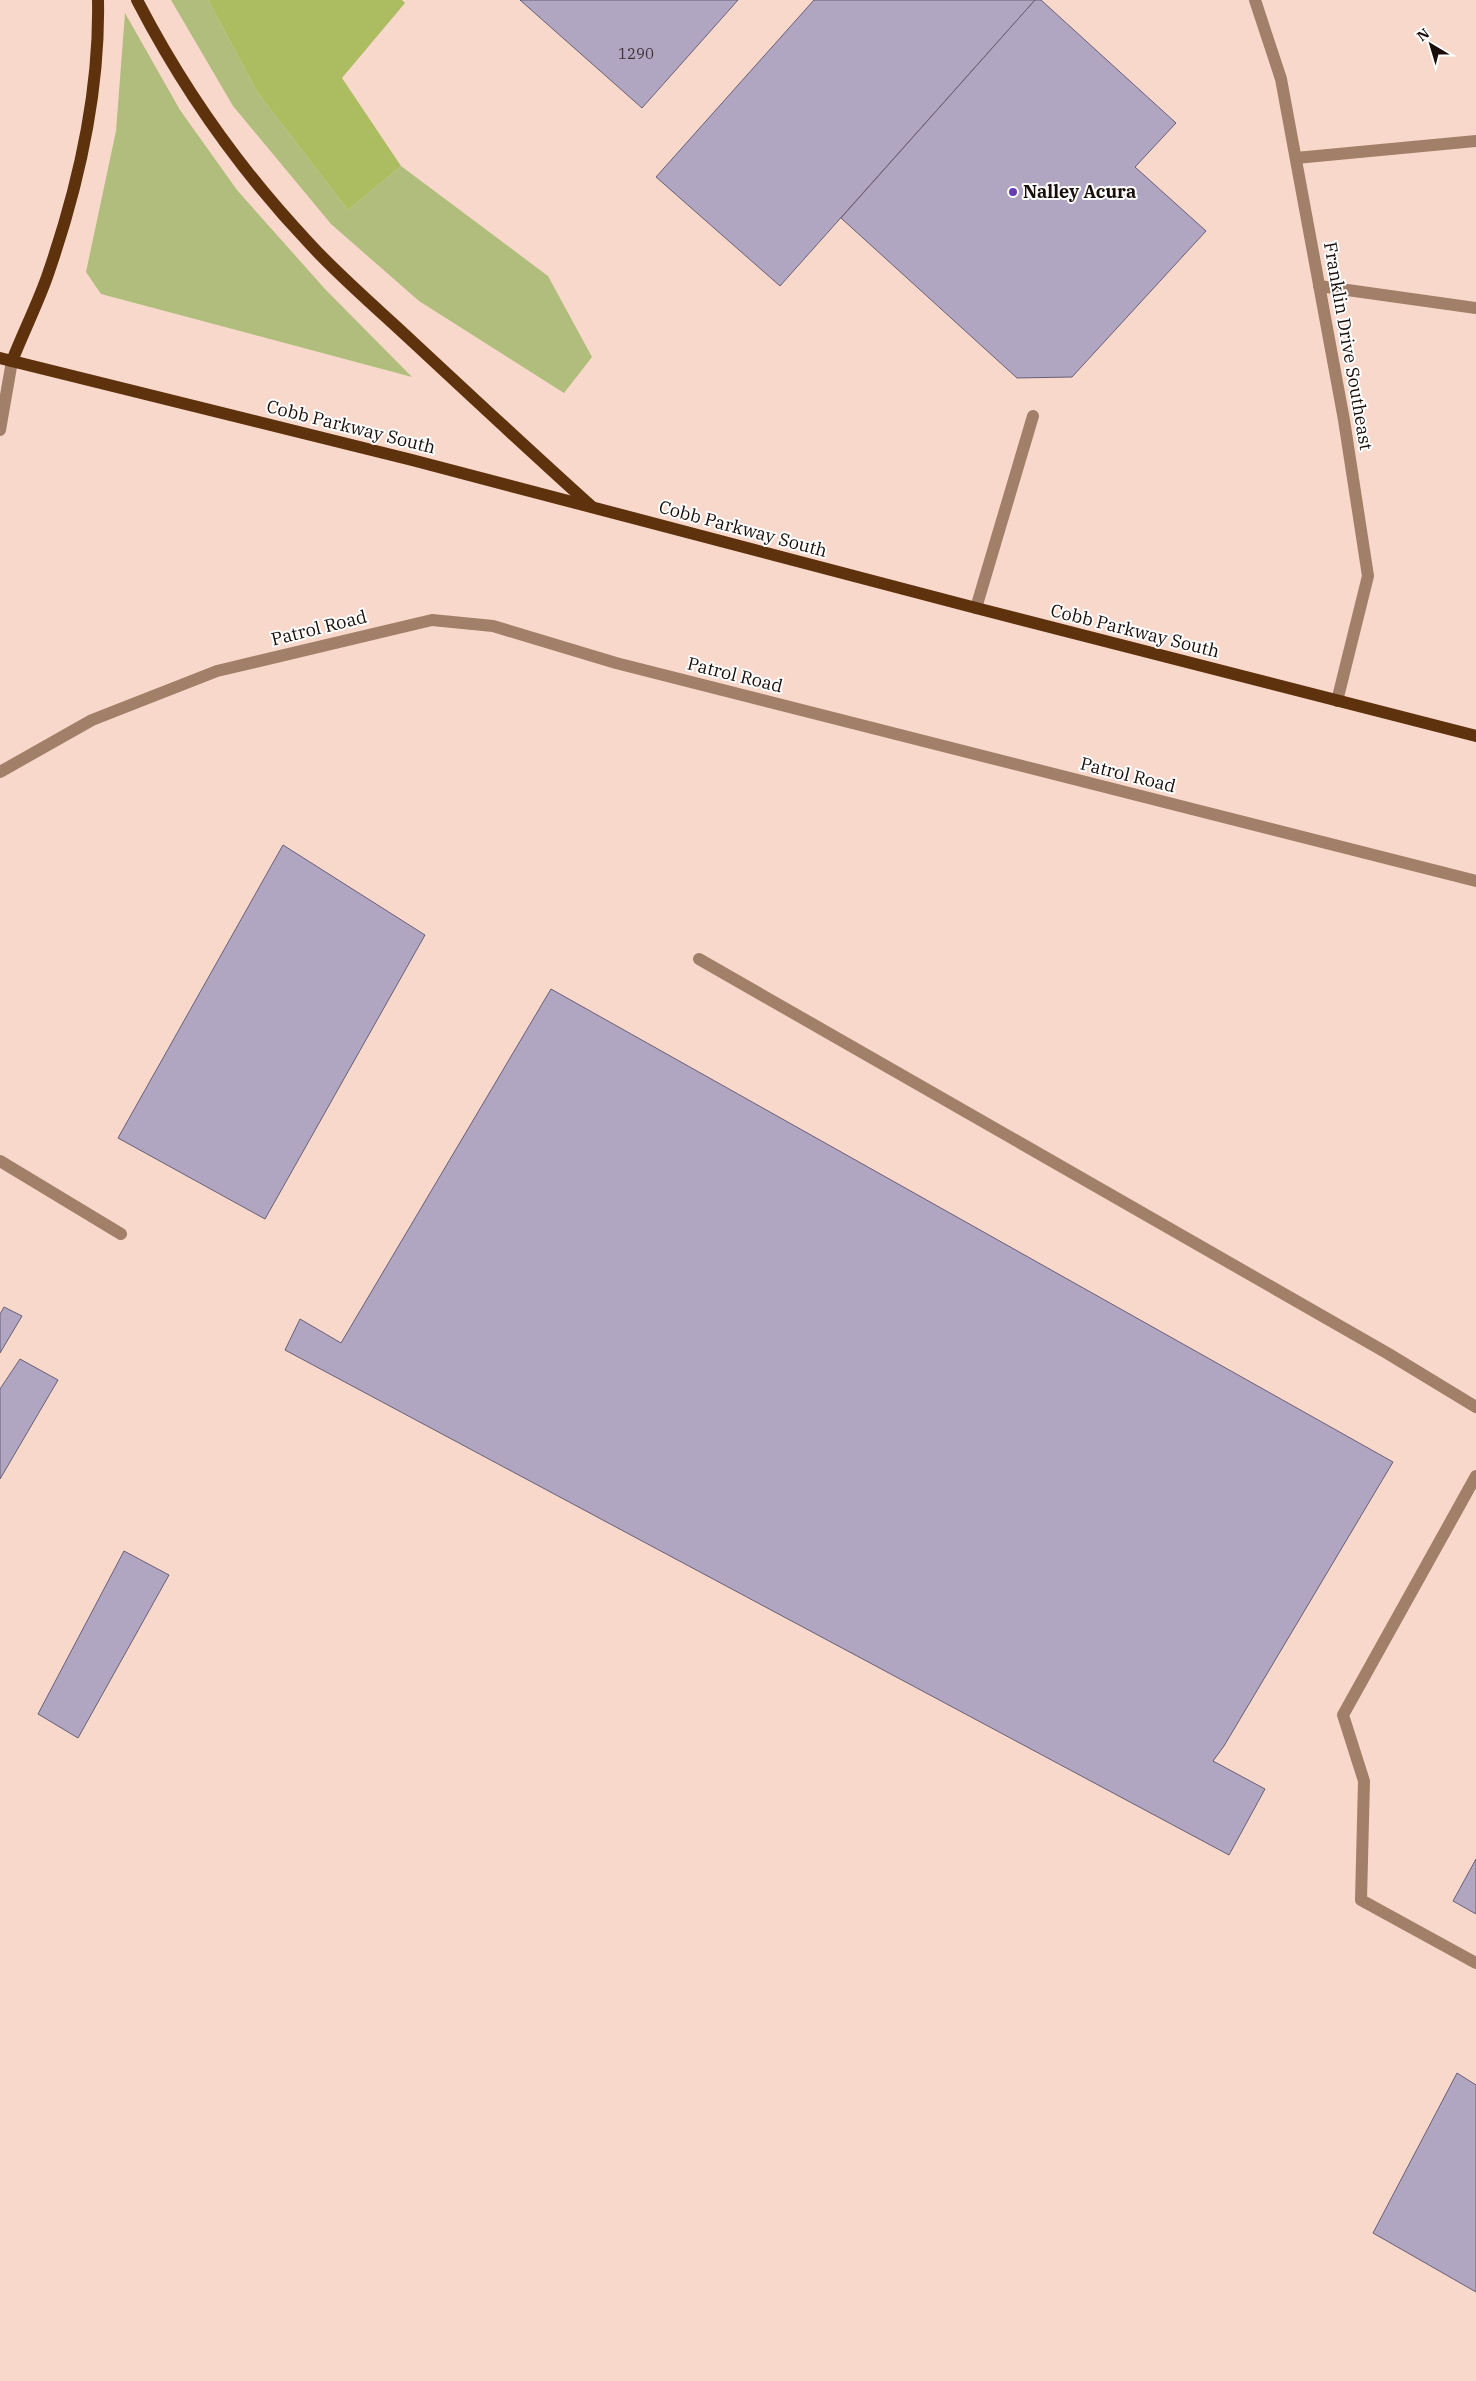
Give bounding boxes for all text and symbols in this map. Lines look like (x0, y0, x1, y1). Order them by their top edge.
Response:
north arrow (1406, 20, 1456, 70)
text: N (1413, 24, 1433, 45)
house number: 1290 (618, 44, 654, 63)
place label: Nalley Acura (1023, 180, 1136, 203)
marker: Nalley Acura (1007, 186, 1019, 198)
street label: Franklin Drive Southeast (1319, 240, 1378, 452)
street label: Cobb Parkway South (264, 394, 438, 459)
street label: Cobb Parkway South (656, 495, 830, 562)
street label: Cobb Parkway South (1048, 598, 1222, 663)
street label: Patrol Road (269, 605, 369, 650)
street label: Patrol Road (685, 652, 785, 697)
street label: Patrol Road (1078, 752, 1178, 797)

